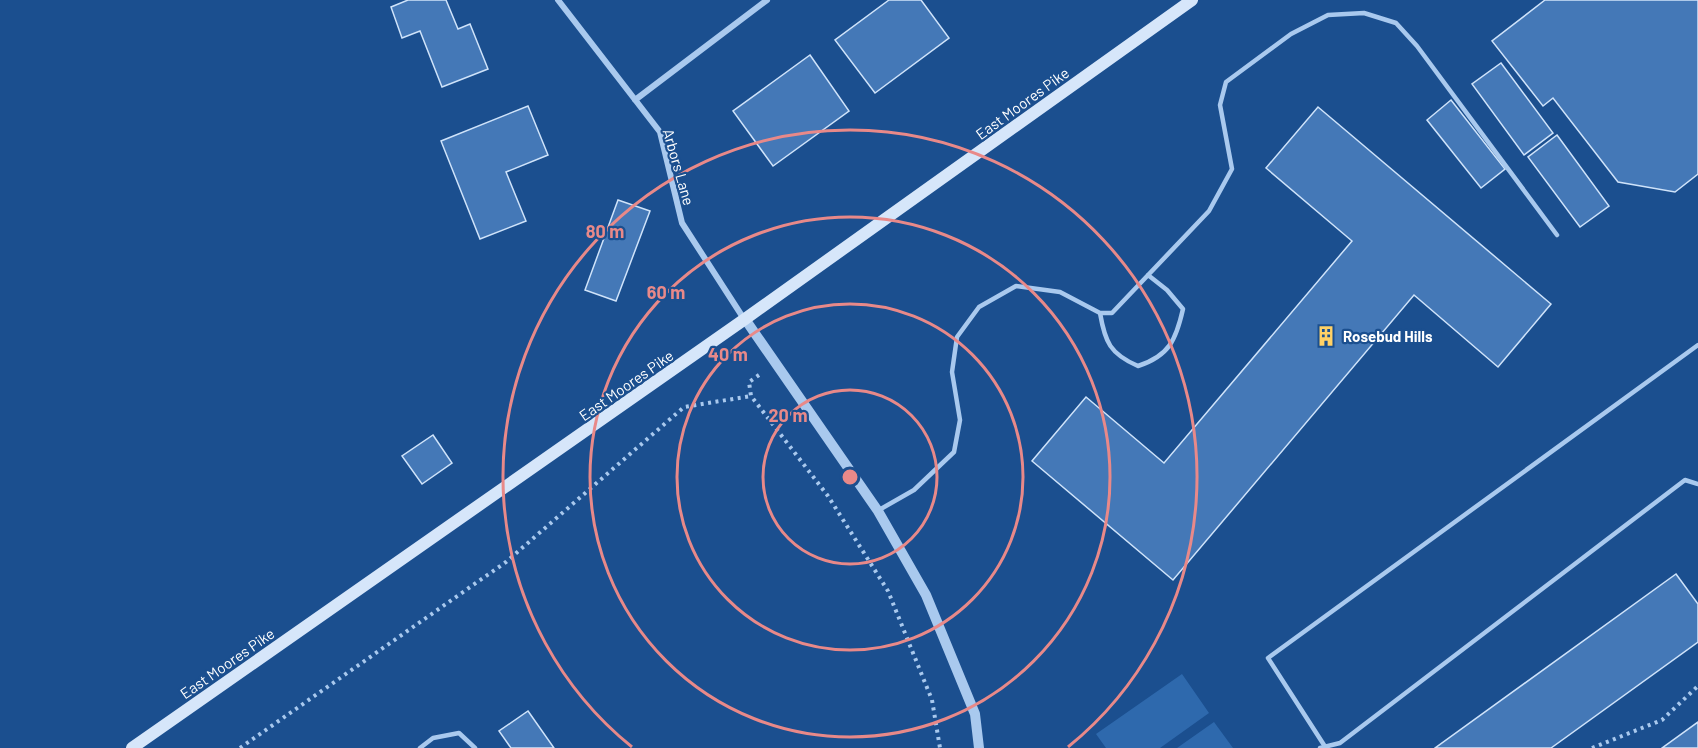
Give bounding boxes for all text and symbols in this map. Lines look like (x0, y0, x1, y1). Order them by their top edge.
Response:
street label: East Moores Pike (972, 63, 1072, 143)
street label: Arbors Lane (660, 127, 698, 207)
text: 80 m (586, 220, 624, 242)
text: 60 m (647, 281, 685, 303)
building icon: Rosebud Hills (1314, 324, 1338, 348)
place label: Rosebud Hills (1343, 327, 1433, 345)
text: 40 m (708, 343, 748, 365)
street label: East Moores Pike (575, 346, 677, 424)
text: 20 m (769, 404, 807, 426)
centre of rings (840, 467, 860, 487)
street label: East Moores Pike (176, 624, 278, 702)

